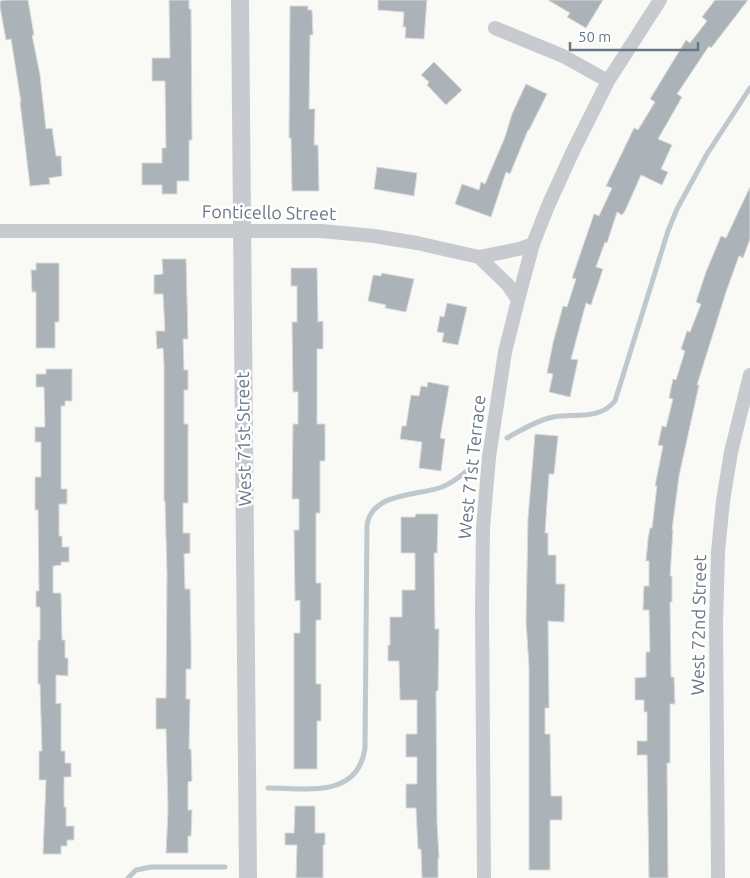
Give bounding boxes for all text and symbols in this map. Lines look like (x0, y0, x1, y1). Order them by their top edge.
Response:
scale bar (570, 20, 698, 52)
text: 50 m (578, 28, 611, 45)
street label: Fonticello Street (202, 201, 336, 223)
street label: West 71st Street (232, 371, 254, 507)
street label: West 71st Terrace (453, 394, 489, 540)
street label: West 72nd Street (687, 554, 709, 696)

